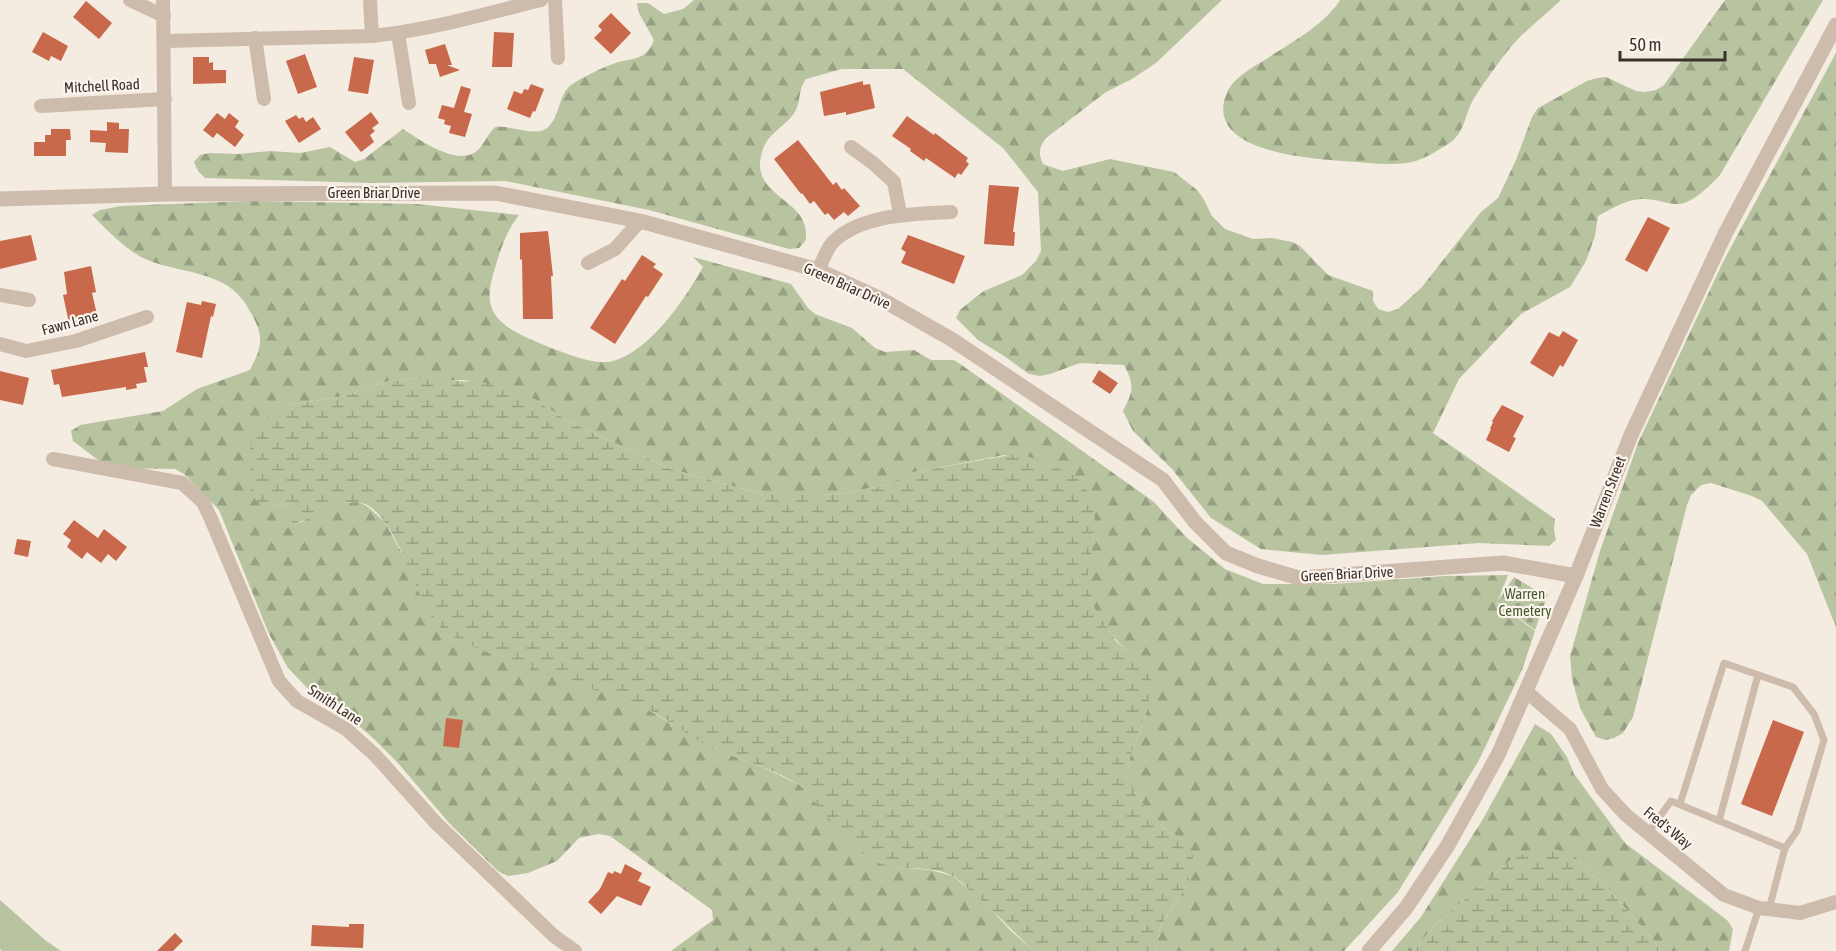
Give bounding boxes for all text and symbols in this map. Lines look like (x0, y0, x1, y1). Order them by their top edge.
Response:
scale bar (1620, 24, 1725, 62)
text: 50 m (1629, 34, 1661, 55)
street label: Mitchell Road (64, 75, 140, 96)
street label: Green Briar Drive (328, 184, 421, 201)
street label: Green Briar Drive (801, 259, 893, 312)
street label: Fawn Lane (40, 307, 100, 338)
street label: Warren Street (1586, 454, 1629, 530)
street label: Green Briar Drive (1300, 563, 1394, 584)
park label: Warren Cemetery (1499, 585, 1551, 619)
street label: Smith Lane (305, 681, 366, 728)
street label: Fred's Way (1641, 803, 1696, 852)

